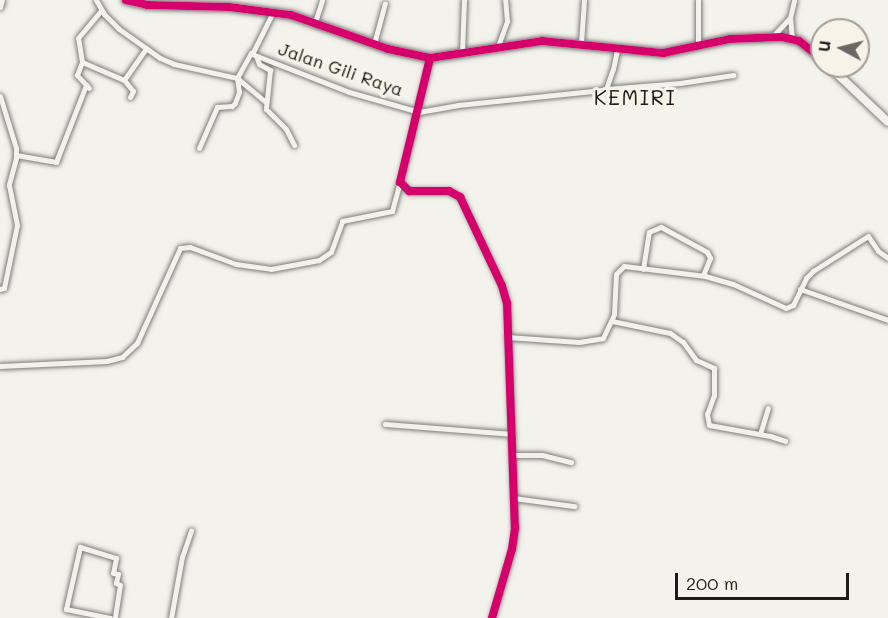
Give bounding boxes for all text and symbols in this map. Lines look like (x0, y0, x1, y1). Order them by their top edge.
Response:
north arrow (810, 18, 870, 78)
street label: Jalan Gili Raya (276, 38, 406, 100)
text: U (813, 39, 835, 53)
district label: KEMIRI (594, 84, 676, 110)
scale bar (678, 561, 852, 599)
text: 200 m (686, 571, 738, 595)

